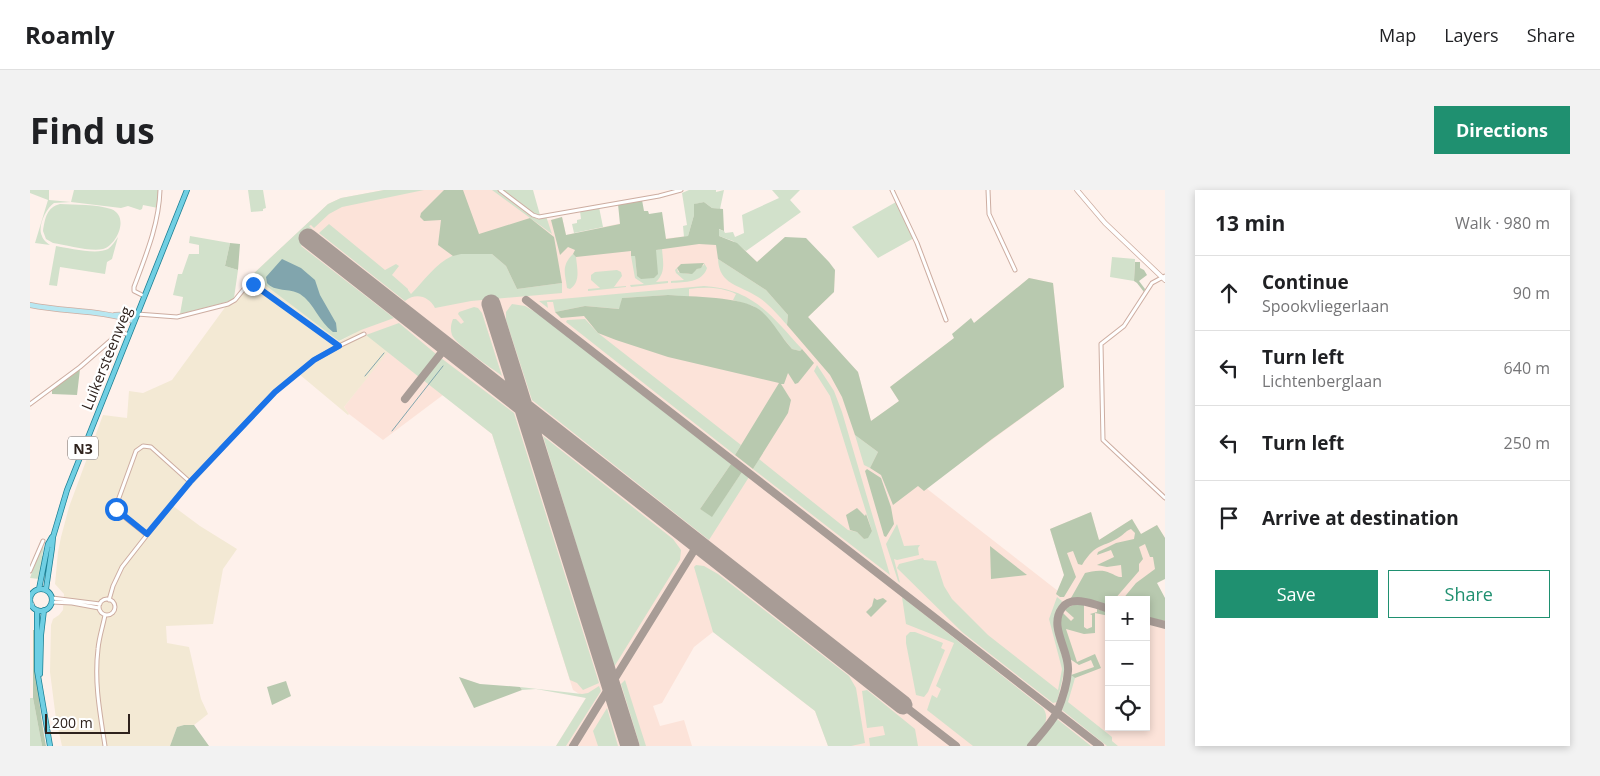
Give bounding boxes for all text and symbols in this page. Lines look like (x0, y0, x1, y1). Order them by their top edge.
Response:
text: Roamly (25, 18, 115, 51)
text: Map (1379, 23, 1416, 47)
text: Layers (1444, 23, 1499, 47)
text: Share (1527, 23, 1575, 47)
button: Directions (1434, 106, 1570, 154)
text: Find us (30, 107, 155, 154)
text: 13 min (1215, 209, 1285, 237)
text: Walk · 980 m (1455, 212, 1550, 234)
text: Continue (1262, 269, 1349, 295)
route end (242, 273, 265, 296)
icon: ahead (1215, 279, 1243, 307)
text: 90 m (1513, 282, 1550, 304)
text: Spookvliegerlaan (1262, 295, 1389, 317)
street label: Luikersteenweg (76, 303, 136, 413)
text: Turn left (1262, 344, 1344, 370)
icon: left (1215, 354, 1243, 382)
text: 640 m (1504, 357, 1550, 379)
text: Lichtenberglaan (1262, 370, 1382, 392)
icon: left (1215, 429, 1243, 457)
text: Turn left (1262, 430, 1344, 456)
text: 250 m (1504, 432, 1550, 454)
road number: N3 (68, 437, 98, 460)
route start (105, 498, 128, 521)
icon: arrive (1215, 504, 1243, 532)
text: Arrive at destination (1262, 505, 1459, 531)
button: Save (1215, 570, 1378, 618)
button: Share (1388, 570, 1550, 618)
map controls (1105, 596, 1150, 731)
button: + (1105, 596, 1150, 641)
button: − (1105, 641, 1150, 686)
button: locate (1105, 686, 1150, 731)
scale bar (45, 711, 130, 734)
text: 200 m (52, 713, 93, 732)

